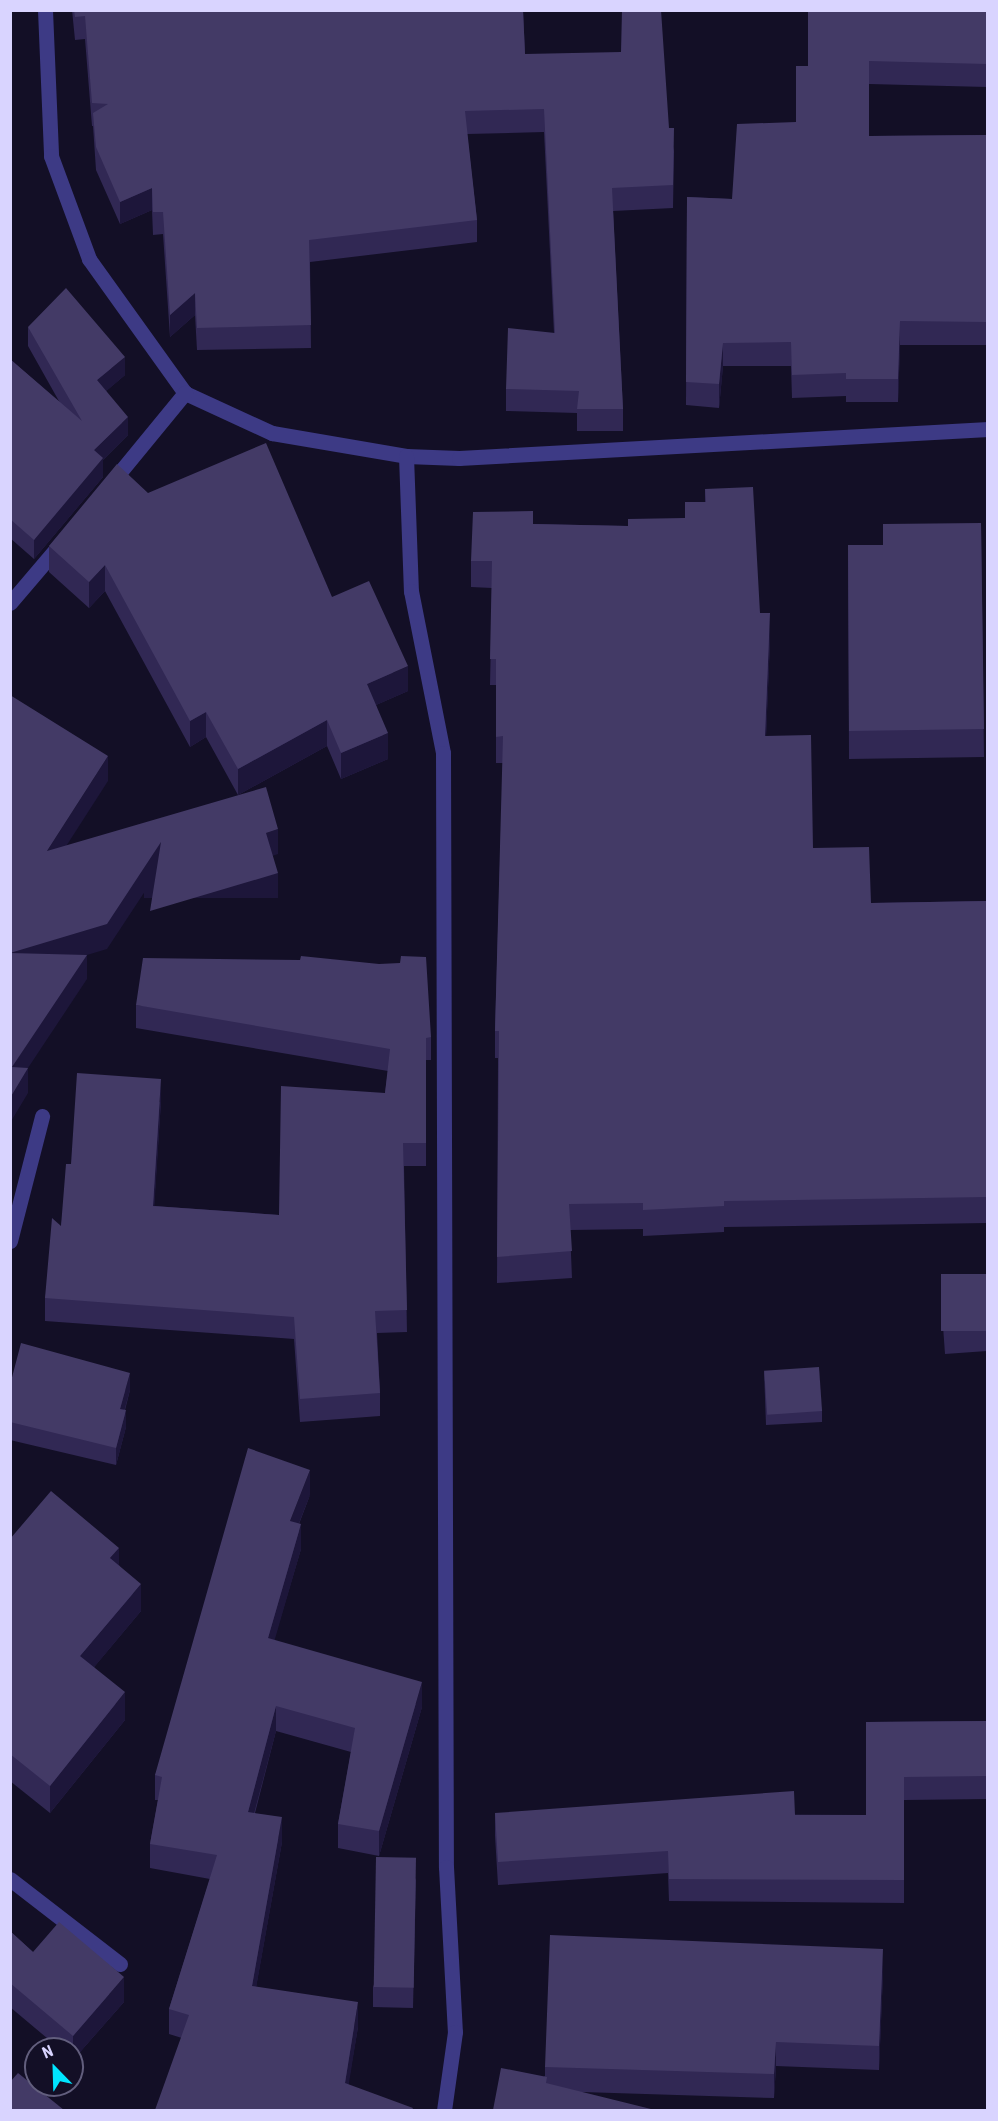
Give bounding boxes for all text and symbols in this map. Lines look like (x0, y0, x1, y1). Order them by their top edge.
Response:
north arrow (24, 2037, 84, 2097)
text: N (39, 2041, 56, 2062)

